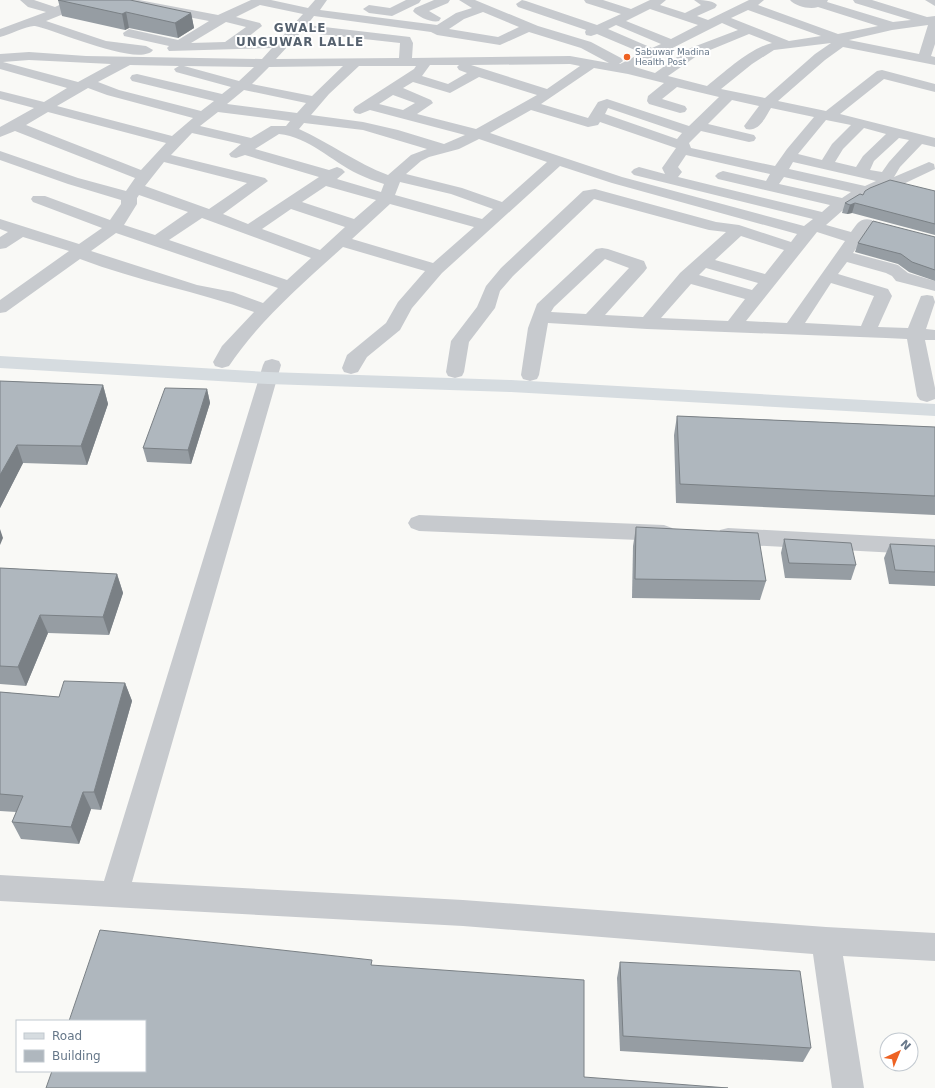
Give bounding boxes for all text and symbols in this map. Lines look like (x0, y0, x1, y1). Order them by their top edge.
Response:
district label: GWALE UNGUWAR LALLE (236, 21, 364, 49)
place label: Sabuwar Madina Health Post (635, 47, 710, 67)
marker: Sabuwar Madina Health Post (622, 52, 632, 62)
legend (16, 1020, 146, 1072)
text: Road (52, 1029, 82, 1043)
north arrow (879, 1032, 919, 1072)
text: N (898, 1037, 913, 1053)
text: Building (52, 1049, 101, 1063)

